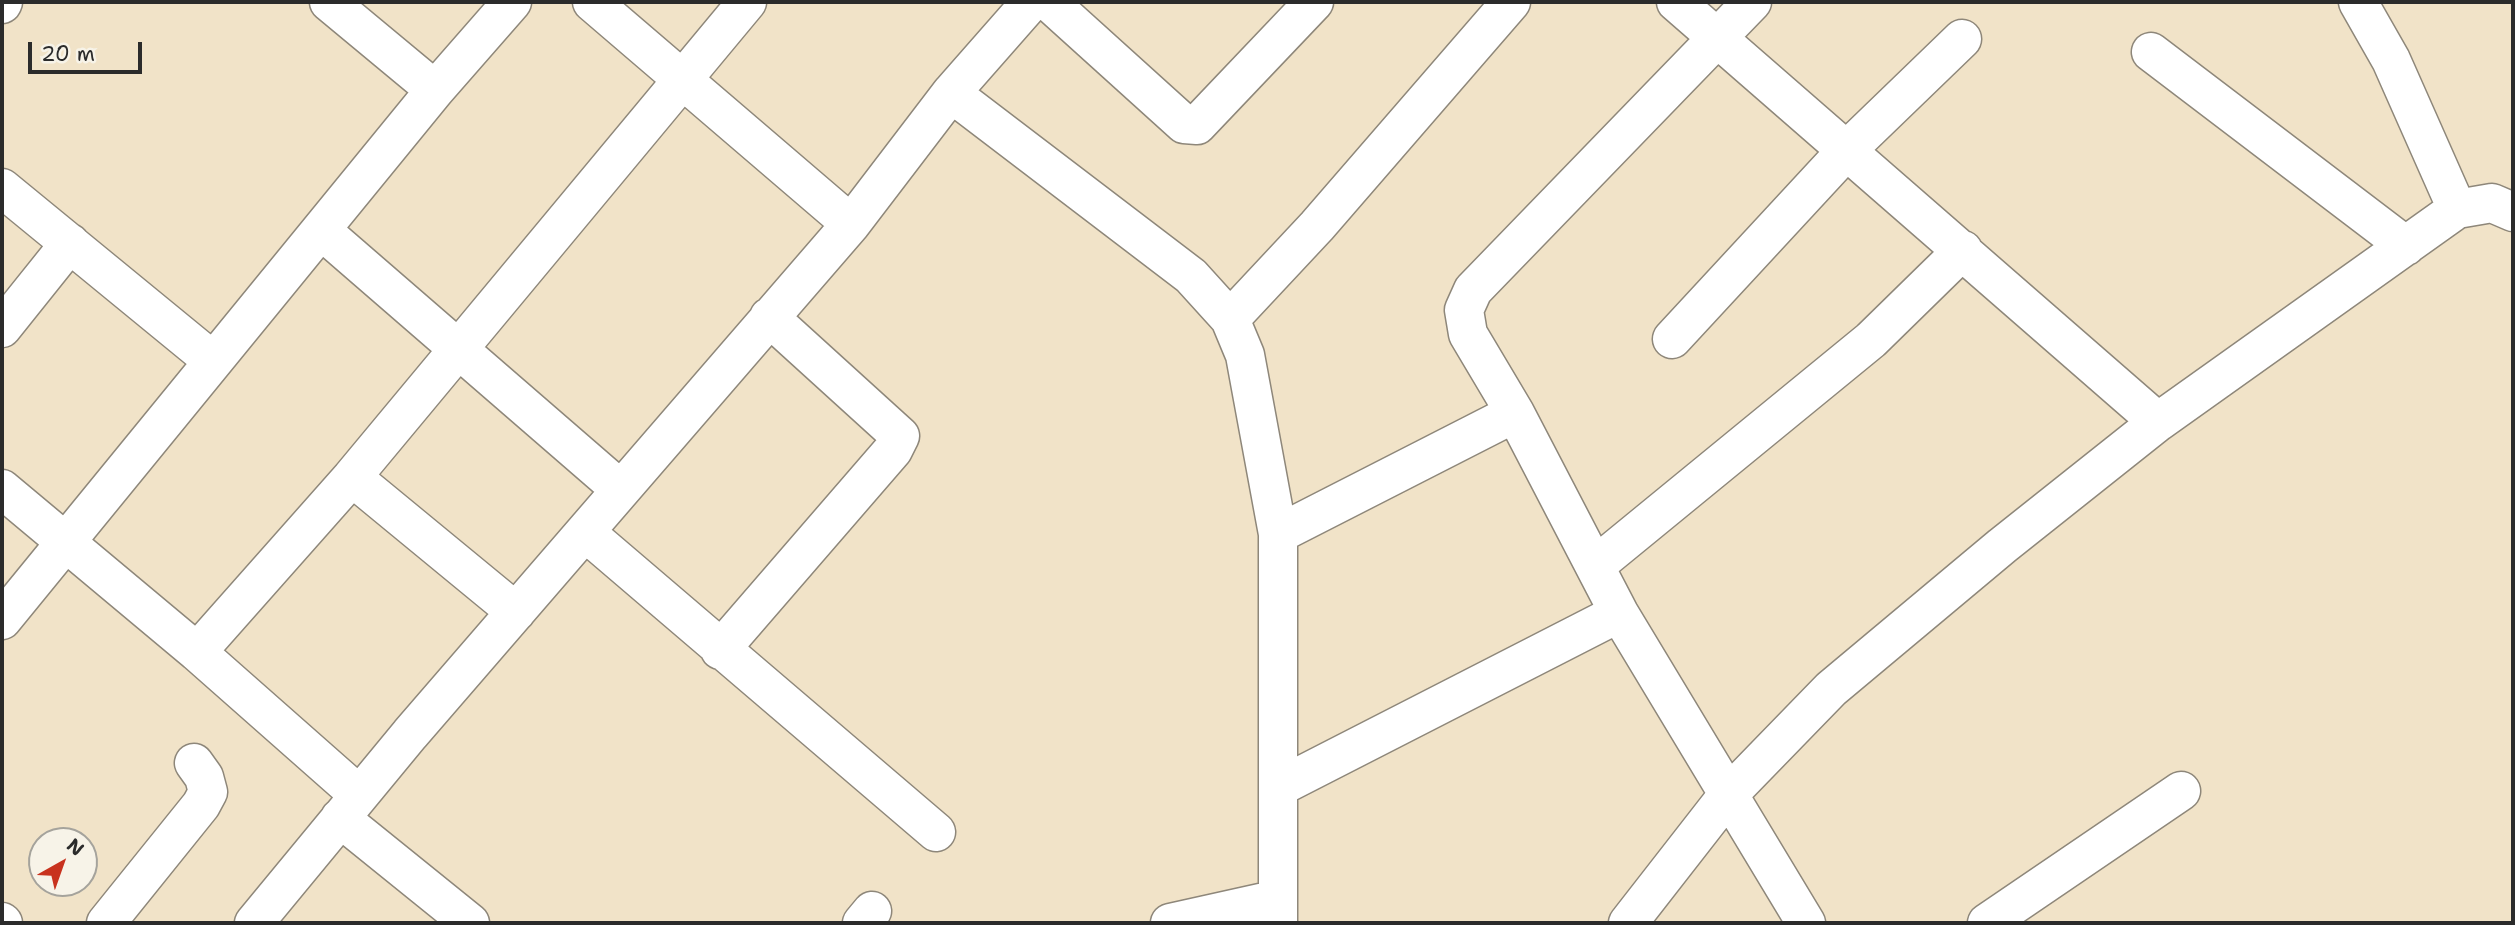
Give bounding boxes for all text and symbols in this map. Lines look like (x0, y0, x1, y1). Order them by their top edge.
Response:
scale bar (32, 28, 145, 72)
text: 20 m (41, 40, 95, 68)
north arrow (28, 827, 98, 897)
text: N (62, 833, 89, 861)

